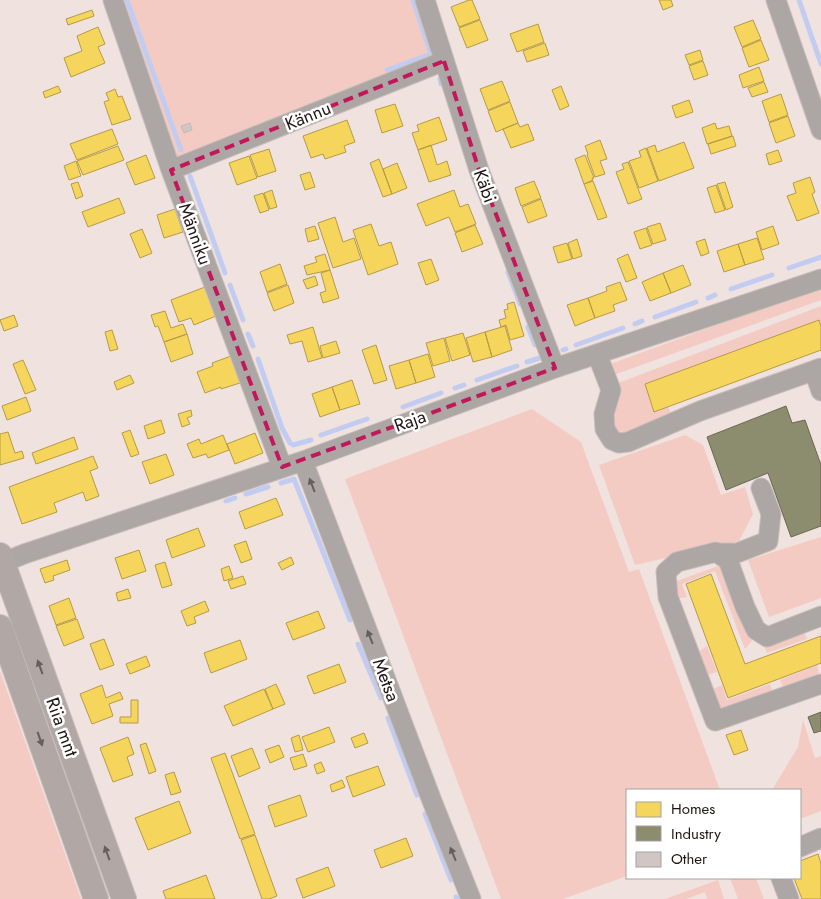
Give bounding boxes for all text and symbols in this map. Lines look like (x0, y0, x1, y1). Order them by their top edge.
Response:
street label: Kännu (281, 95, 335, 137)
street label: Käbi (467, 166, 503, 206)
street label: Männiku (172, 199, 218, 269)
street label: Raja (391, 403, 429, 439)
one-way arrow (308, 477, 316, 492)
one-way arrow (365, 630, 373, 644)
street label: Metsa (366, 655, 406, 705)
one-way arrow (36, 659, 44, 674)
street label: Riia mnt (39, 694, 85, 761)
one-way arrow (36, 732, 44, 747)
legend (626, 789, 801, 879)
text: Homes (671, 798, 715, 820)
text: Industry (671, 823, 721, 845)
one-way arrow (103, 845, 111, 860)
one-way arrow (449, 847, 457, 861)
text: Other (671, 848, 708, 870)

